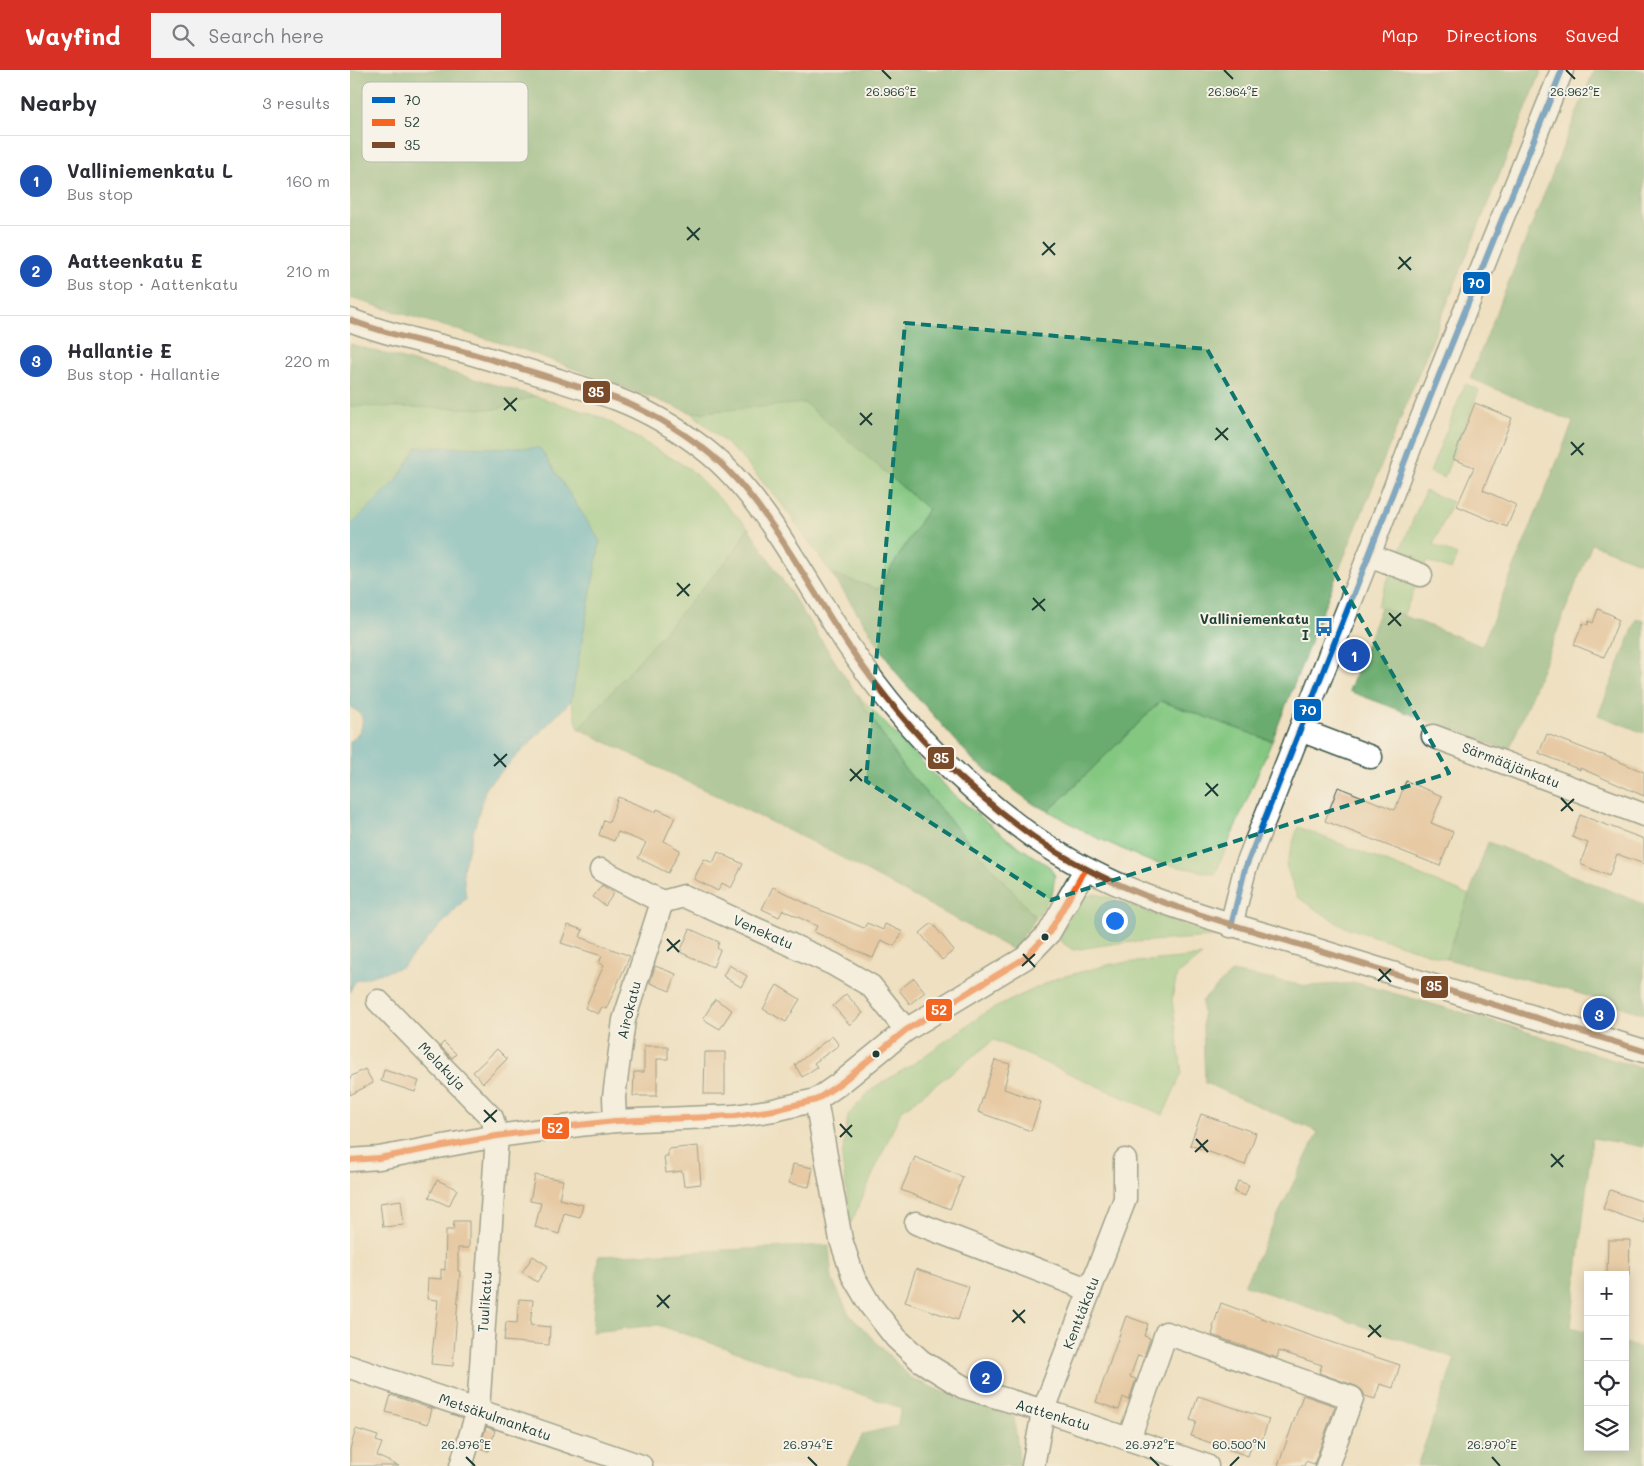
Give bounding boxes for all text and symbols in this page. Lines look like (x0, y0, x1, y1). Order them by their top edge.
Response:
search box (151, 13, 501, 58)
text: Wayfind (25, 20, 121, 51)
icon: search (169, 21, 197, 49)
text: Search here (209, 23, 324, 48)
text: Map (1381, 23, 1418, 47)
text: Directions (1446, 23, 1538, 47)
text: Saved (1566, 23, 1619, 47)
legend (362, 82, 528, 162)
text: 26.966°E (866, 83, 916, 99)
text: 26.964°E (1208, 83, 1258, 99)
text: 26.962°E (1550, 83, 1600, 99)
text: Nearby (20, 89, 97, 116)
text: 70 (404, 90, 421, 109)
text: 3 results (262, 92, 330, 113)
text: 52 (404, 112, 420, 131)
text: 35 (404, 135, 420, 154)
text: Valliniemenkatu L (67, 158, 233, 183)
text: 1 (32, 170, 40, 191)
text: 160 m (285, 170, 330, 191)
text: Bus stop (67, 183, 133, 204)
text: Aatteenkatu E (67, 248, 203, 273)
text: 2 (32, 260, 40, 281)
text: 210 m (286, 260, 330, 281)
line badge: 70 (1462, 271, 1491, 295)
text: Bus stop · Aattenkatu (67, 273, 238, 294)
text: 70 (1468, 273, 1484, 292)
text: Hallantie E (67, 338, 172, 363)
text: 3 (31, 350, 41, 371)
text: 220 m (284, 350, 330, 371)
text: Bus stop · Hallantie (67, 363, 220, 384)
line badge: 35 (582, 380, 611, 404)
text: 35 (588, 382, 604, 401)
place label: Valliniemenkatu I (1200, 609, 1309, 644)
bus stop icon: Valliniemenkatu I (1313, 616, 1335, 638)
pin: 1 (1338, 636, 1370, 674)
line badge: 70 (1293, 698, 1322, 722)
text: 70 (1300, 700, 1316, 719)
street label: Särmääjänkatu (1460, 737, 1563, 792)
line badge: 35 (927, 746, 955, 770)
text: 35 (933, 748, 949, 767)
your location (1102, 908, 1128, 934)
street label: Venekatu (730, 910, 796, 953)
unlabelled marker (1040, 932, 1050, 942)
line badge: 35 (1420, 975, 1449, 999)
text: 35 (1426, 976, 1442, 995)
street label: Airokatu (612, 979, 645, 1041)
pin: 3 (1583, 995, 1615, 1033)
line badge: 52 (925, 998, 953, 1022)
text: 52 (931, 1000, 947, 1019)
street label: Melakuja (414, 1037, 470, 1094)
unlabelled marker (871, 1049, 881, 1059)
line badge: 52 (541, 1116, 570, 1140)
text: 52 (547, 1118, 563, 1137)
street label: Tuulikatu (473, 1271, 496, 1333)
map controls (1584, 1271, 1629, 1451)
button: + (1584, 1271, 1629, 1316)
street label: Kenttäkatu (1058, 1274, 1103, 1352)
button: − (1584, 1316, 1629, 1361)
pin: 2 (970, 1358, 1002, 1396)
button: locate (1584, 1361, 1629, 1406)
street label: Metsäkulmankatu (436, 1388, 554, 1445)
street label: Aattenkatu (1013, 1394, 1093, 1435)
button: layers (1584, 1406, 1629, 1451)
text: 26.976°E (441, 1436, 491, 1452)
text: 26.974°E (783, 1436, 833, 1452)
text: 26.972°E (1125, 1436, 1175, 1452)
text: 60.500°N (1212, 1436, 1266, 1452)
text: 26.970°E (1467, 1436, 1517, 1452)

